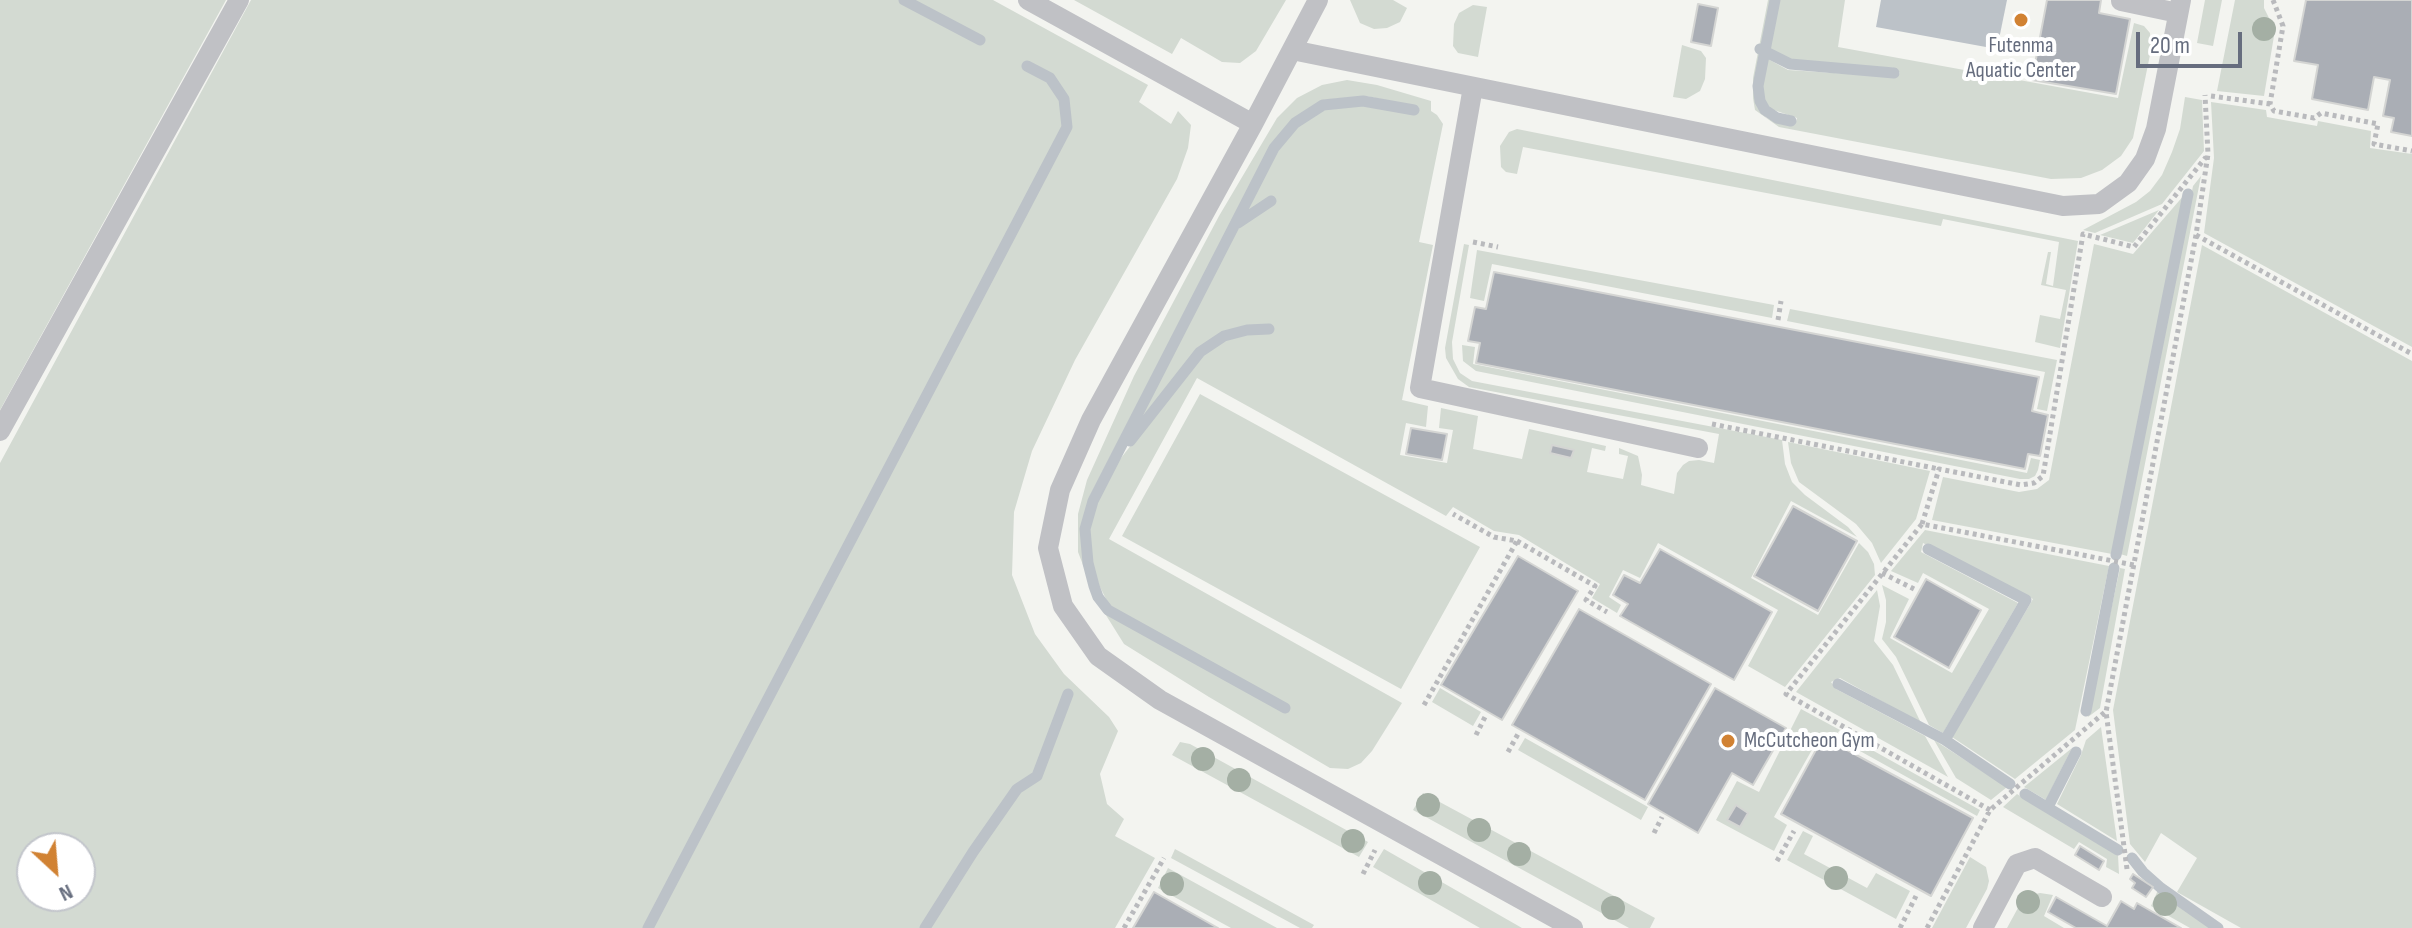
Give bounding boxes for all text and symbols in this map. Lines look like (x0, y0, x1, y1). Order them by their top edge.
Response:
marker: Futenma Aquatic Center (2012, 11, 2030, 29)
scale bar (2140, 16, 2246, 66)
text: 20 m (2150, 31, 2190, 60)
place label: Futenma Aquatic Center (1966, 33, 2076, 84)
place label: McCutcheon Gym (1744, 728, 1875, 754)
marker: McCutcheon Gym (1719, 732, 1737, 750)
north arrow (16, 832, 96, 912)
text: N (55, 878, 77, 907)

